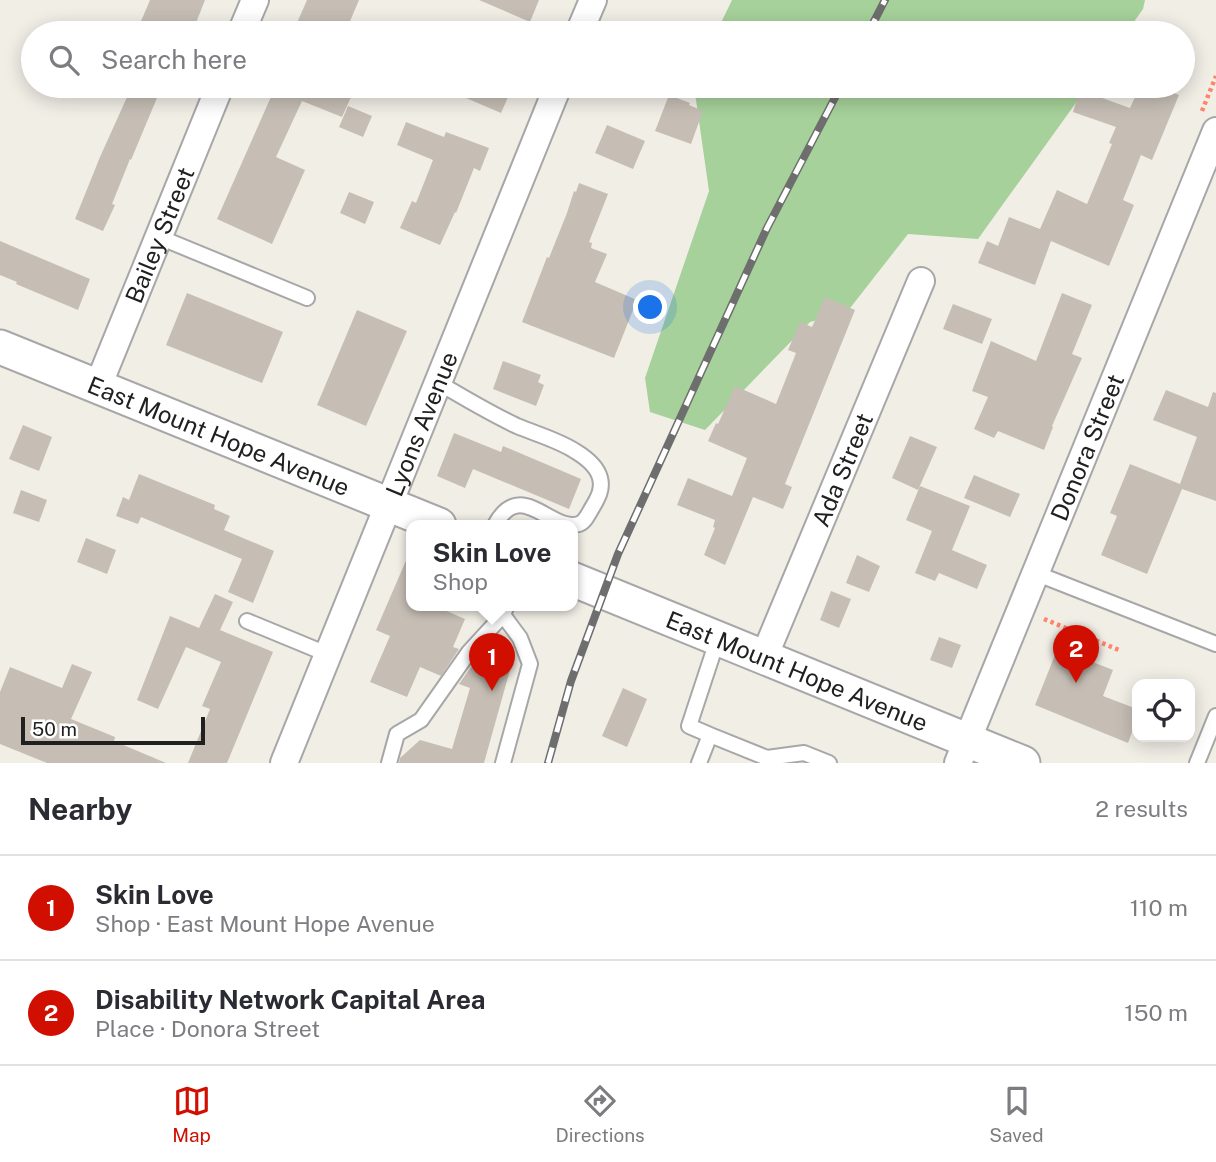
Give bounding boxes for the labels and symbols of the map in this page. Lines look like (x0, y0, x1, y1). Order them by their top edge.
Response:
street label: Bailey Street (119, 163, 200, 307)
your location (633, 290, 667, 324)
street label: Lyons Avenue (380, 347, 463, 500)
street label: East Mount Hope Avenue (84, 370, 354, 501)
street label: Donora Street (1044, 370, 1129, 525)
street label: Ada Street (806, 409, 878, 531)
street label: East Mount Hope Avenue (662, 605, 932, 737)
pin: 2 (1053, 625, 1099, 683)
pin: 1 (469, 633, 515, 691)
scale bar (21, 714, 205, 746)

